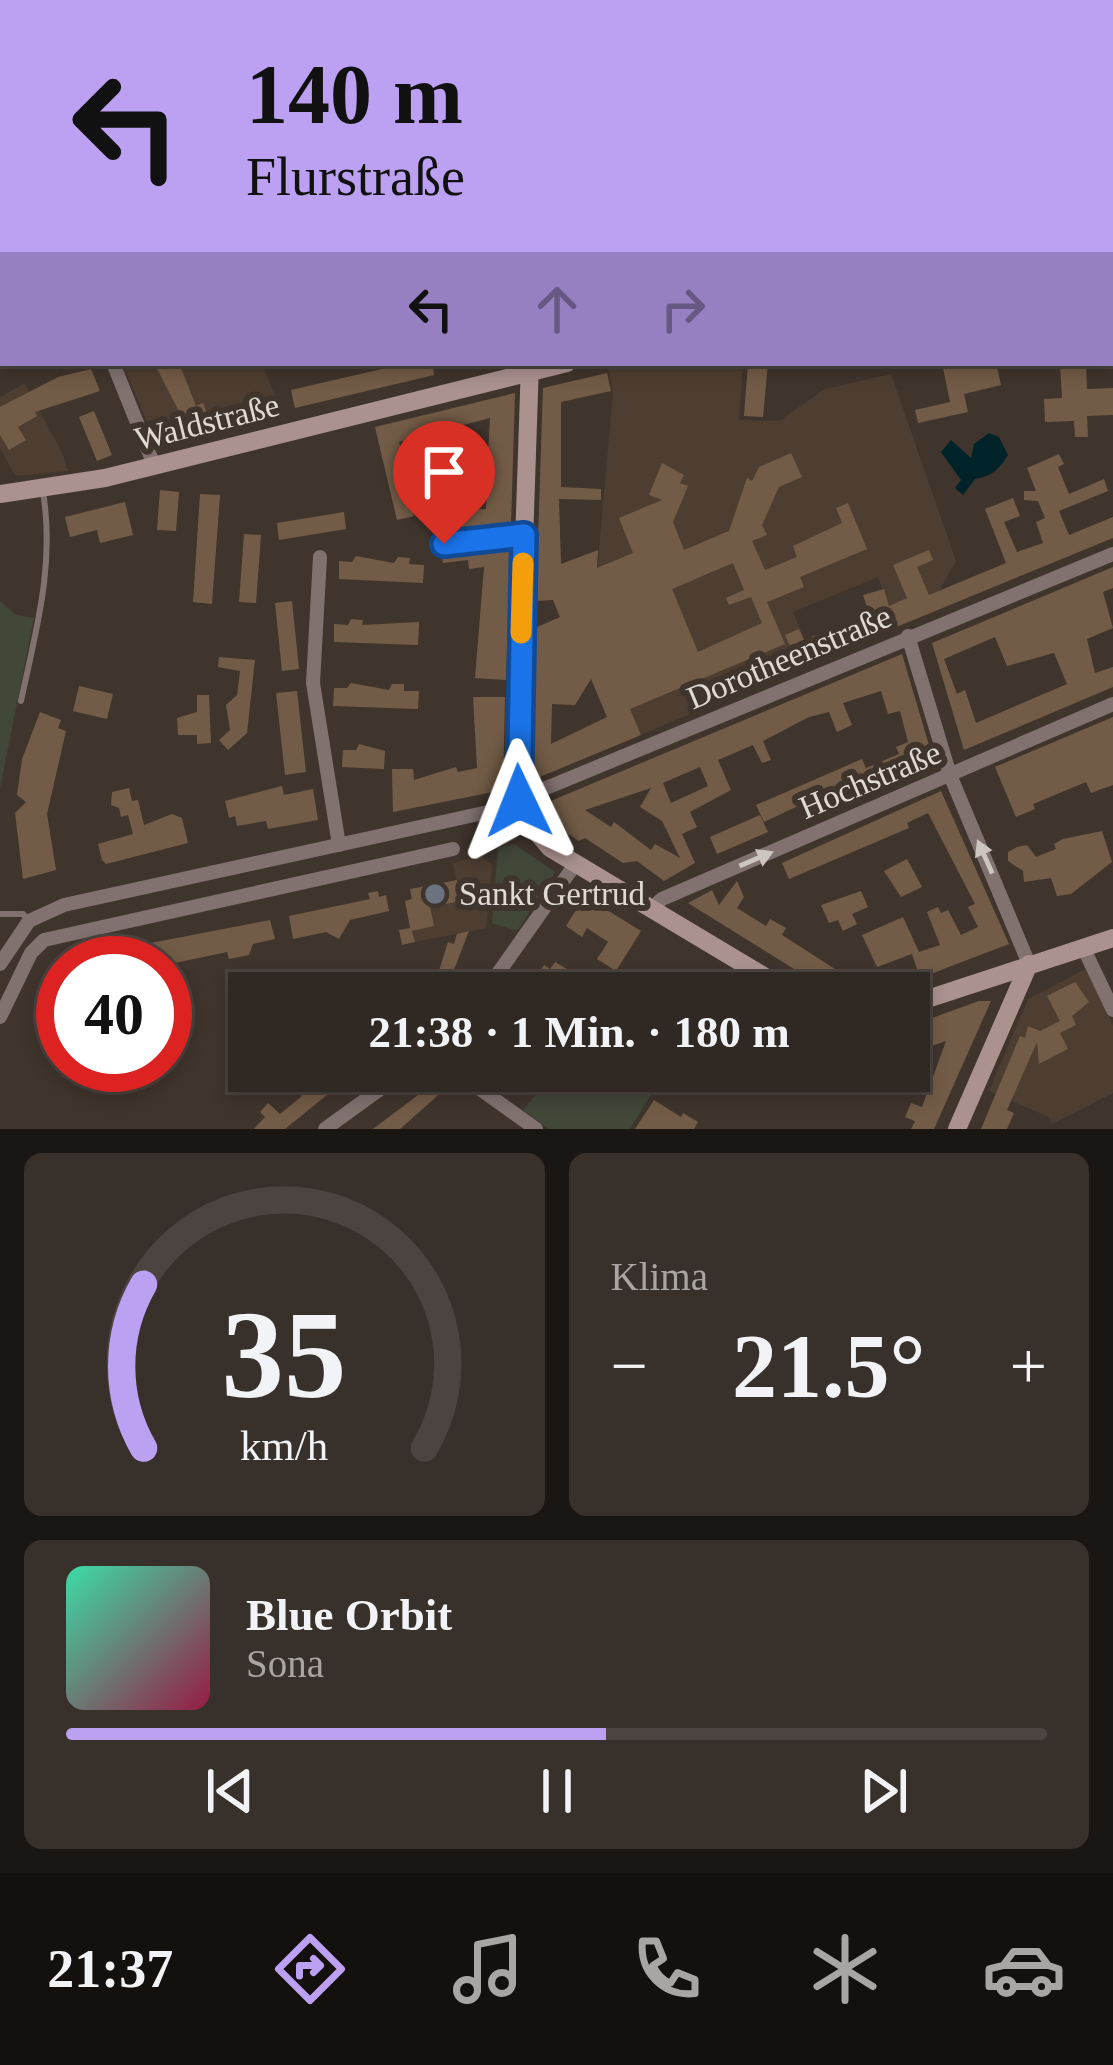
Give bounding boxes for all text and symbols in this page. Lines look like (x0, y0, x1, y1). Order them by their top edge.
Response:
icon: left (48, 48, 204, 204)
text: 140 m (246, 48, 463, 141)
text: Flurstraße (246, 147, 465, 207)
icon: left (398, 276, 464, 342)
icon: ahead (524, 276, 590, 342)
icon: right (650, 276, 716, 342)
street label: Waldstraße (131, 387, 283, 457)
pin (393, 421, 495, 544)
icon: arrive (411, 439, 477, 505)
street label: Dorotheenstraße (682, 598, 896, 716)
street label: Hochstraße (794, 734, 946, 826)
position arrow (456, 738, 582, 864)
one-way arrow (975, 839, 995, 874)
one-way arrow (738, 848, 773, 868)
place label: Sankt Gertrud (459, 876, 646, 912)
marker: Sankt Gertrud (422, 881, 448, 907)
speed limit sign: 40 (36, 936, 192, 1092)
text: 21:38 · 1 Min. · 180 m (368, 1007, 790, 1057)
text: Klima (611, 1255, 708, 1298)
text: 35 (222, 1286, 347, 1424)
text: 21.5° (732, 1317, 926, 1416)
text: − (611, 1329, 648, 1402)
text: + (1010, 1329, 1047, 1402)
text: km/h (240, 1421, 328, 1468)
text: Blue Orbit (246, 1590, 452, 1640)
text: Sona (246, 1642, 324, 1685)
icon: previous (197, 1758, 263, 1824)
icon: pause (524, 1758, 590, 1824)
icon: next (851, 1758, 917, 1824)
icon: directions (268, 1927, 352, 2011)
icon: music (446, 1927, 530, 2011)
icon: phone (625, 1927, 709, 2011)
icon: climate (803, 1927, 887, 2011)
icon: car (982, 1927, 1066, 2011)
text: 21:37 (47, 1939, 173, 1999)

